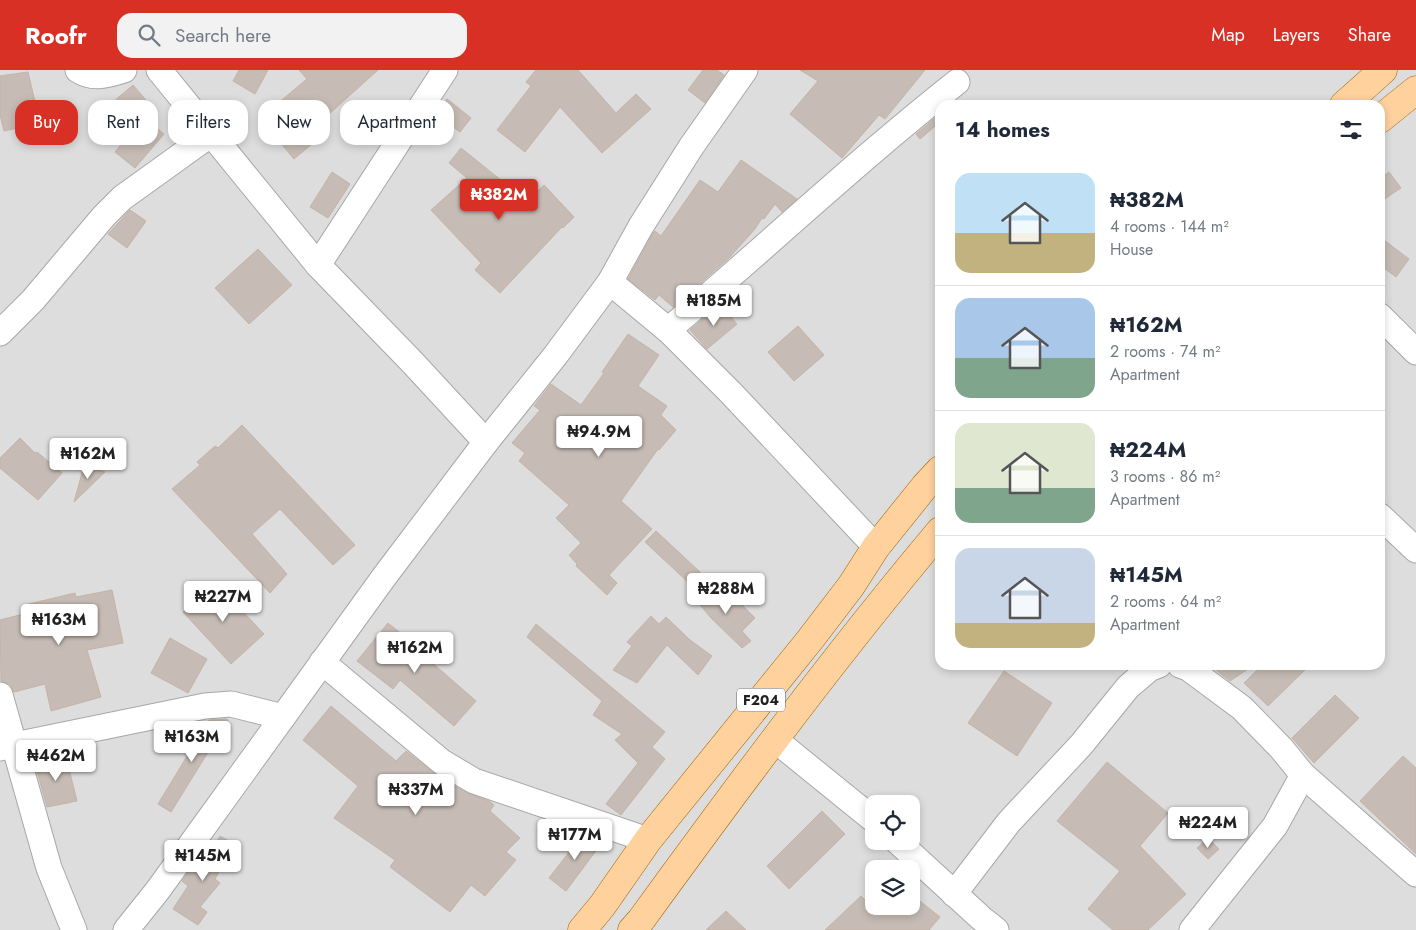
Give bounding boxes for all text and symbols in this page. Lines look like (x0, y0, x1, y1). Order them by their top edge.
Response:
search box (117, 13, 467, 58)
text: Roofr (25, 18, 87, 53)
icon: search (135, 21, 163, 49)
text: Search here (175, 22, 271, 49)
text: Map (1211, 22, 1245, 48)
text: Layers (1273, 22, 1320, 48)
text: Share (1348, 22, 1391, 48)
chip: Buy (15, 100, 78, 145)
chip: Rent (88, 100, 158, 145)
chip: Filters (168, 100, 248, 145)
chip: New (258, 100, 330, 145)
chip: Apartment (340, 100, 454, 145)
text: 14 homes (955, 115, 1050, 145)
icon: filters (1337, 116, 1365, 144)
pin: ₦382M (464, 178, 534, 221)
text: ₦382M (471, 183, 527, 206)
text: ₦382M (1110, 185, 1184, 215)
icon: home (995, 193, 1055, 253)
text: 4 rooms · 144 m² (1110, 215, 1229, 238)
text: House (1110, 238, 1153, 261)
pin: ₦185M (679, 284, 749, 327)
text: ₦185M (687, 289, 741, 312)
text: ₦162M (1110, 310, 1182, 340)
icon: home (995, 318, 1055, 378)
text: 2 rooms · 74 m² (1110, 340, 1221, 363)
text: Apartment (1110, 363, 1180, 386)
pin: ₦94.9M (558, 416, 640, 458)
text: ₦94.9M (567, 420, 631, 443)
text: ₦224M (1110, 435, 1186, 465)
pin: ₦162M (53, 438, 123, 480)
text: ₦162M (60, 442, 116, 465)
icon: home (995, 443, 1055, 503)
text: 3 rooms · 86 m² (1110, 465, 1220, 488)
text: Apartment (1110, 488, 1180, 511)
text: ₦145M (1110, 560, 1183, 590)
icon: home (995, 568, 1055, 628)
pin: ₦288M (691, 572, 761, 615)
text: ₦288M (698, 577, 754, 600)
pin: ₦227M (188, 580, 258, 623)
text: ₦227M (195, 585, 251, 608)
text: 2 rooms · 64 m² (1110, 590, 1221, 613)
pin: ₦163M (24, 604, 94, 646)
text: ₦163M (32, 608, 86, 631)
text: Apartment (1110, 613, 1180, 636)
pin: ₦162M (380, 632, 450, 674)
text: ₦162M (387, 636, 443, 659)
road number: F204 (737, 688, 785, 712)
pin: ₦163M (157, 720, 227, 763)
text: ₦163M (165, 725, 219, 748)
pin: ₦462M (21, 740, 91, 782)
text: ₦462M (27, 744, 85, 767)
pin: ₦337M (381, 774, 451, 816)
text: ₦337M (388, 778, 444, 801)
map controls (865, 795, 920, 915)
button: locate (865, 795, 920, 850)
pin: ₦224M (1173, 806, 1243, 849)
text: ₦224M (1179, 811, 1237, 834)
pin: ₦177M (540, 818, 610, 861)
text: ₦177M (548, 823, 602, 846)
pin: ₦145M (168, 840, 238, 882)
text: ₦145M (175, 844, 231, 867)
button: layers (865, 860, 920, 915)

